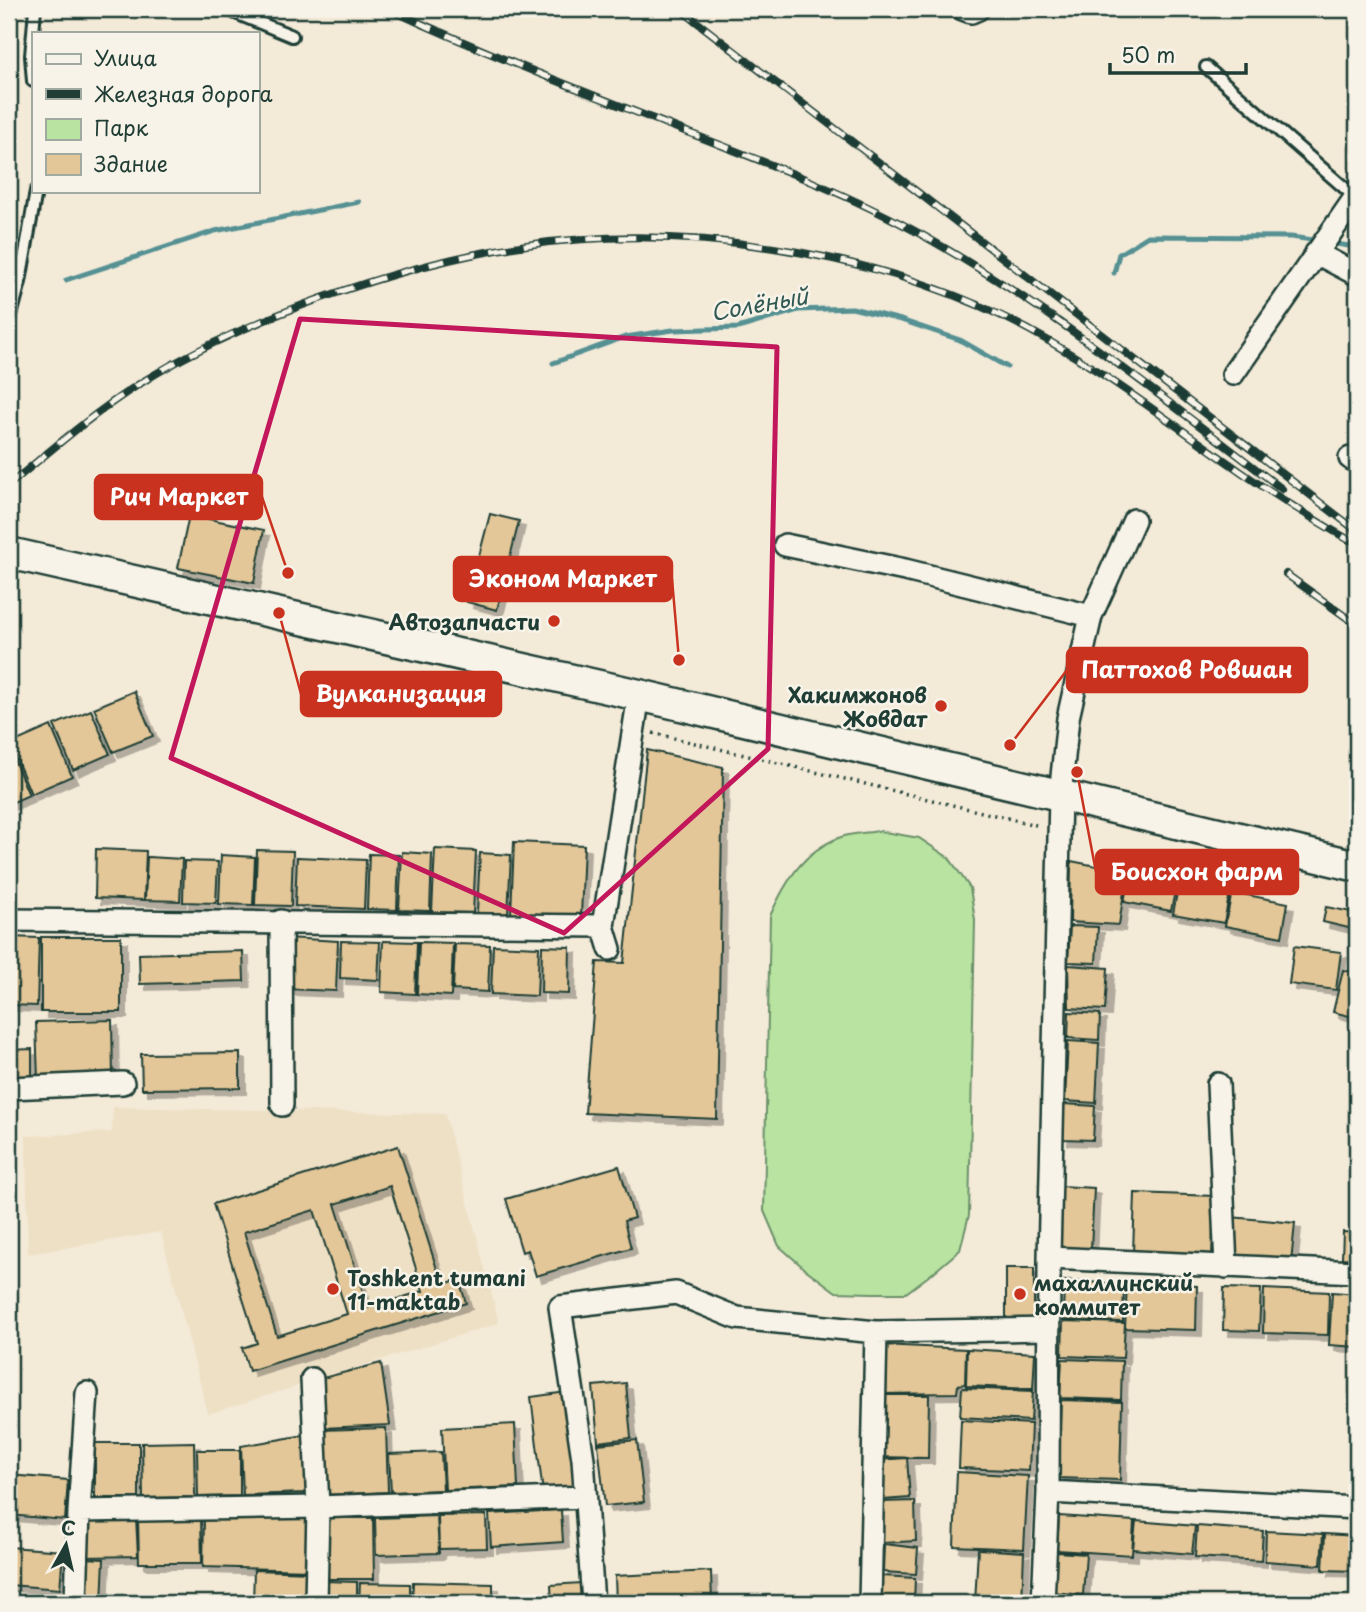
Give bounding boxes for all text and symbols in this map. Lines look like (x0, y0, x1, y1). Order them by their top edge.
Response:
legend (32, 32, 259, 192)
scale bar (1110, 32, 1247, 76)
text: 50 m (1121, 38, 1175, 70)
text: Улица (94, 41, 157, 73)
text: Железная дорога (94, 77, 272, 109)
text: Парк (94, 111, 149, 143)
text: Здание (94, 147, 168, 179)
water label: Солёный (708, 277, 813, 329)
callout: Рич Маркет (95, 475, 262, 519)
text: Рич Маркет (110, 478, 249, 513)
callout: Эконом Маркет (454, 557, 672, 601)
text: Эконом Маркет (469, 560, 658, 595)
place label: Автозапчасти (389, 605, 540, 637)
marker: Автозапчасти (546, 613, 562, 629)
callout: Паттохов Ровшан (1067, 648, 1307, 692)
text: Паттохов Ровшан (1081, 651, 1293, 686)
callout: Вулканизация (301, 672, 501, 716)
text: Вулканизация (315, 675, 487, 710)
place label: Хакимжонов Жовдат (788, 678, 928, 734)
marker: Хакимжонов Жовдат (933, 698, 949, 714)
callout: Боисхон фарм (1096, 850, 1298, 894)
text: Боисхон фарм (1111, 853, 1283, 888)
place label: Toshkent tumani 11-maktab (347, 1261, 526, 1317)
place label: махаллинский коммитет (1034, 1266, 1193, 1322)
marker: Toshkent tumani 11-maktab (325, 1281, 341, 1297)
marker: махаллинский коммитет (1012, 1286, 1028, 1302)
north arrow (32, 1510, 102, 1580)
text: С (59, 1512, 78, 1542)

